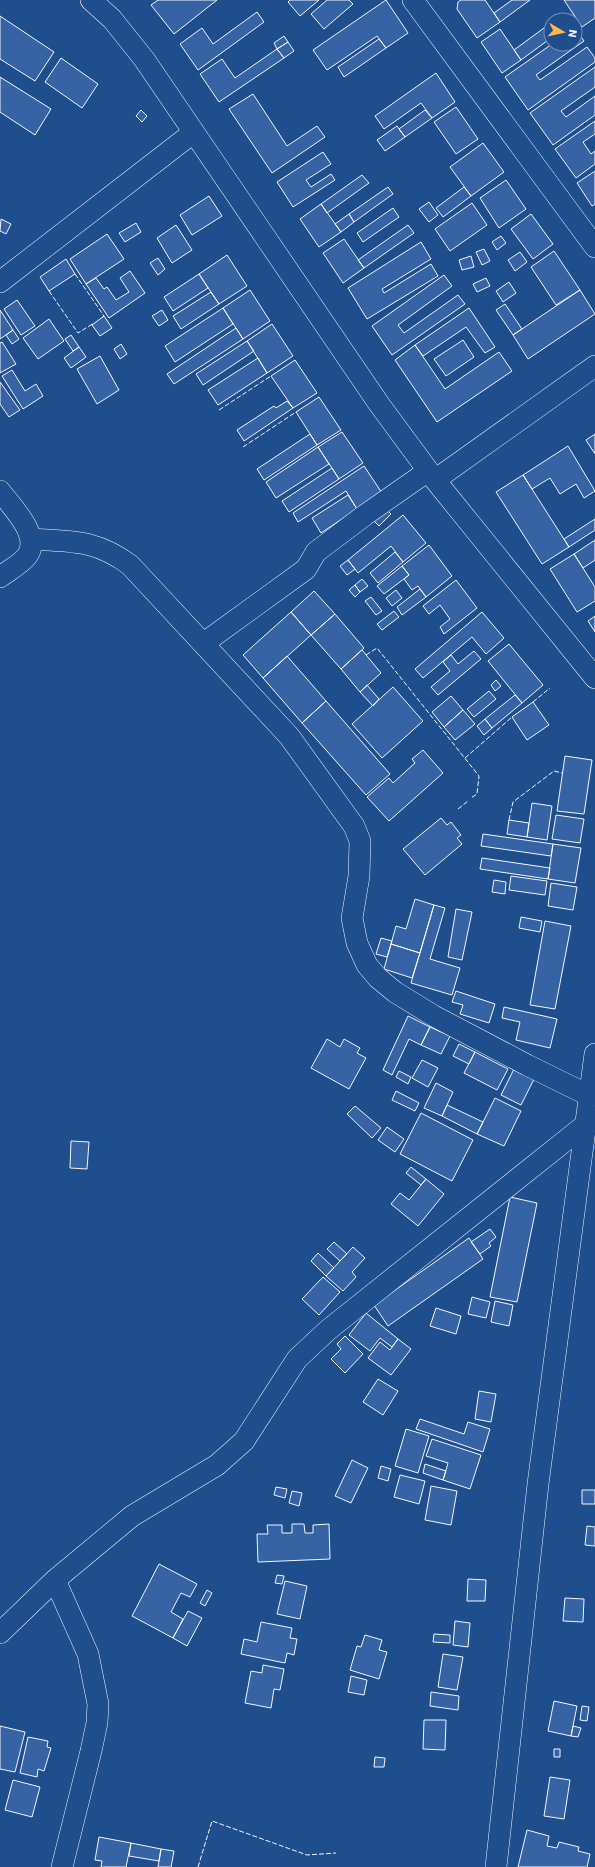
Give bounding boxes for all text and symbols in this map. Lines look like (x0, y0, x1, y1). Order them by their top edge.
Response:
north arrow (543, 12, 583, 52)
text: N (565, 29, 580, 39)

